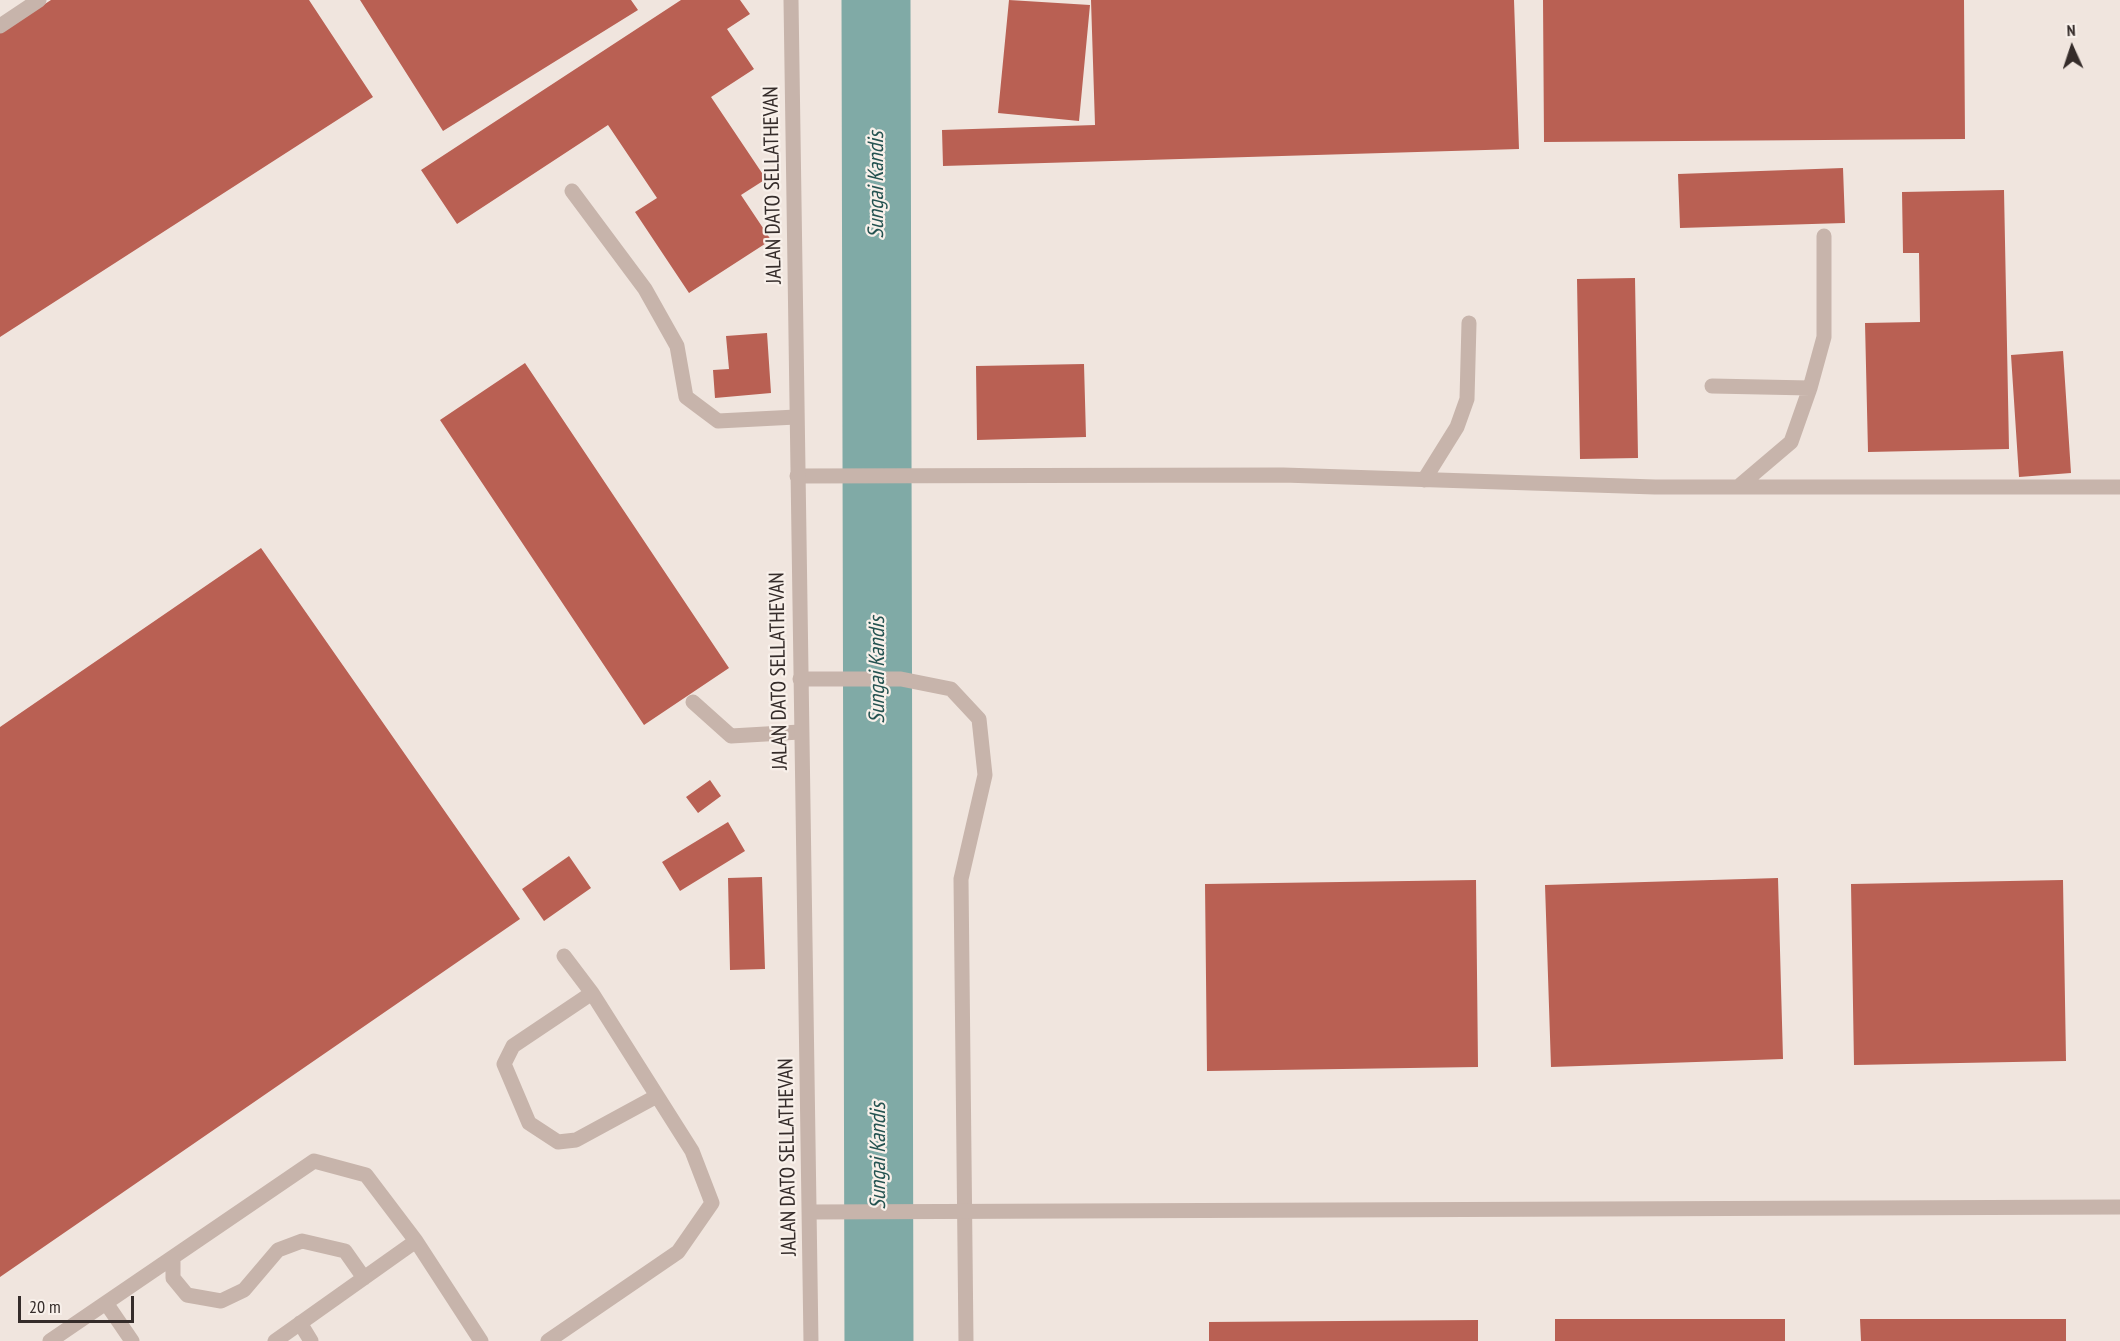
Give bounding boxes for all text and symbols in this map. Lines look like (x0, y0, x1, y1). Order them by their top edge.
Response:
north arrow (2042, 18, 2102, 78)
text: N (2066, 20, 2076, 40)
street label: JALAN DATO SELLATHEVAN (759, 86, 787, 284)
water label: Sungai Kandis (864, 132, 890, 238)
street label: JALAN DATO SELLATHEVAN (765, 572, 793, 770)
water label: Sungai Kandis (865, 617, 891, 723)
street label: JALAN DATO SELLATHEVAN (774, 1058, 802, 1256)
water label: Sungai Kandis (866, 1103, 892, 1209)
scale bar (21, 1284, 136, 1322)
text: 20 m (29, 1295, 61, 1318)

